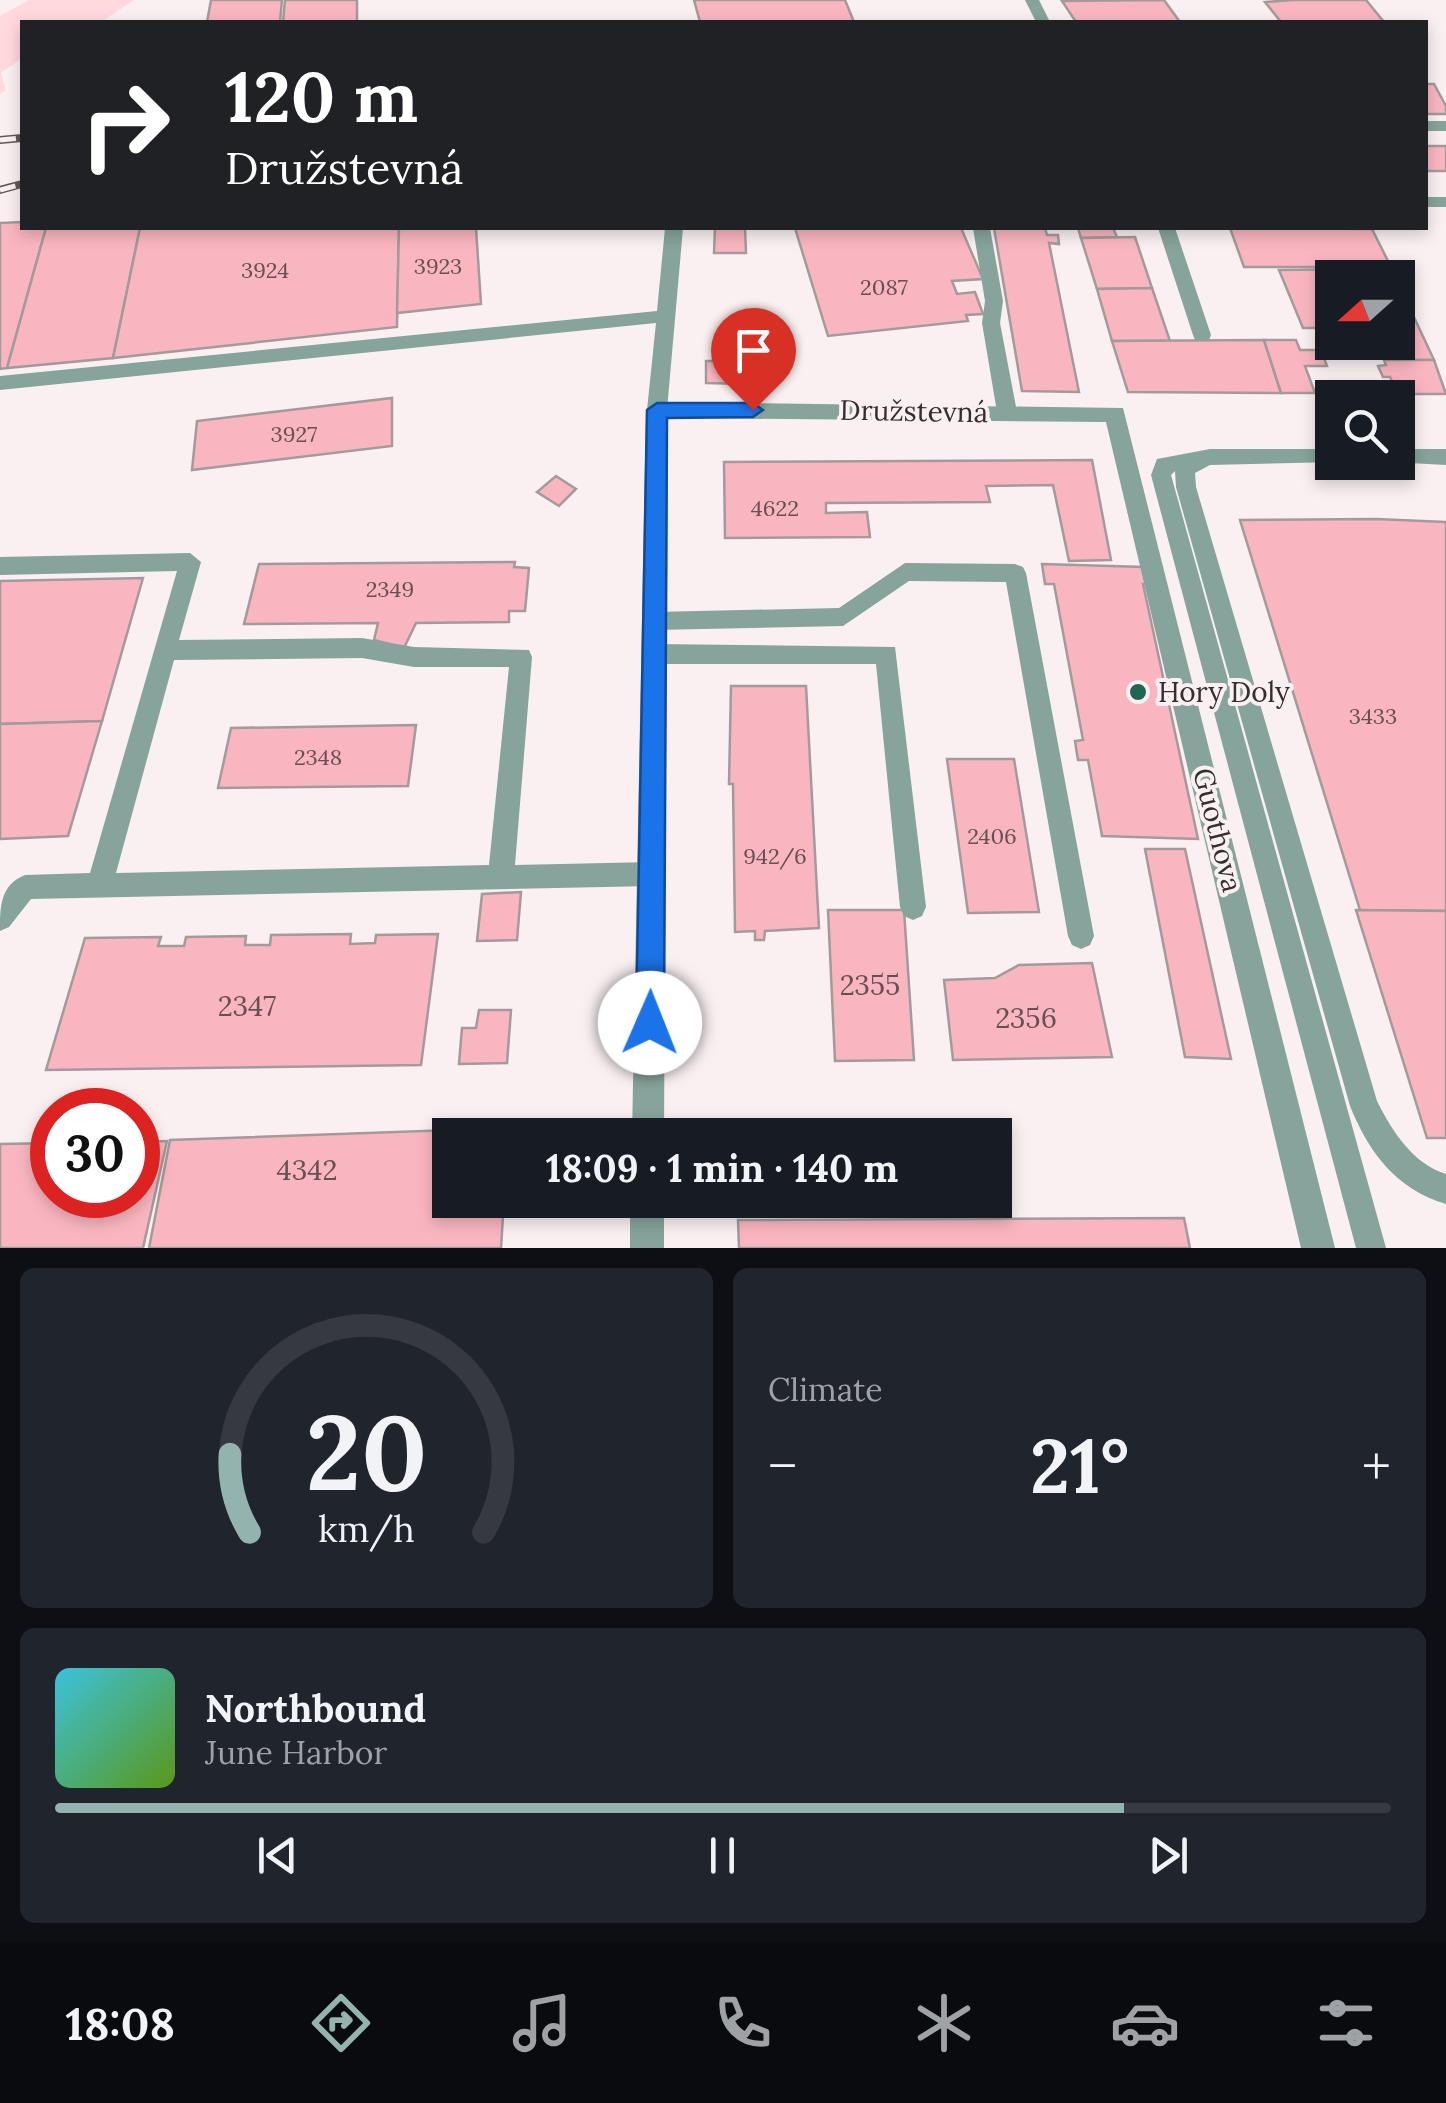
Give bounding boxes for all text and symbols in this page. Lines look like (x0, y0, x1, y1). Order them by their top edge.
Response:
text: 120 m (225, 52, 418, 141)
icon: right (60, 60, 190, 190)
text: Družstevná (225, 139, 464, 196)
house number: 3923 (414, 252, 462, 280)
house number: 3924 (241, 256, 289, 284)
north arrow (1315, 260, 1415, 360)
map controls (1315, 260, 1415, 480)
house number: 2087 (860, 273, 908, 301)
pin (711, 308, 796, 411)
icon: arrive (726, 323, 781, 378)
button: search (1315, 380, 1415, 480)
street label: Družstevná (839, 392, 989, 430)
house number: 3927 (271, 420, 317, 448)
house number: 4622 (751, 494, 799, 522)
house number: 2349 (366, 575, 414, 603)
place label: Hory Doly (1158, 674, 1290, 710)
marker: Hory Doly (1127, 681, 1149, 703)
house number: 3433 (1349, 702, 1397, 730)
house number: 2348 (294, 743, 342, 771)
street label: Guothova (1185, 764, 1251, 896)
house number: 2406 (967, 822, 1017, 850)
house number: 942/6 (743, 842, 807, 870)
house number: 2355 (840, 967, 900, 1003)
position arrow (598, 971, 702, 1075)
house number: 2347 (218, 988, 276, 1024)
house number: 2356 (995, 1000, 1057, 1036)
speed limit sign: 30 (30, 1088, 160, 1218)
text: 18:09 · 1 min · 140 m (546, 1144, 898, 1192)
house number: 4342 (277, 1152, 337, 1188)
text: Climate (768, 1369, 883, 1410)
text: 20 (306, 1385, 427, 1518)
text: 21° (1030, 1418, 1129, 1514)
text: − (768, 1431, 797, 1501)
text: + (1362, 1431, 1391, 1501)
text: km/h (318, 1506, 415, 1552)
text: Northbound (205, 1684, 426, 1732)
text: June Harbor (205, 1732, 387, 1773)
icon: previous (250, 1828, 305, 1883)
icon: pause (695, 1828, 750, 1883)
icon: next (1141, 1828, 1196, 1883)
icon: directions (306, 1988, 376, 2058)
icon: music (507, 1988, 577, 2058)
icon: phone (708, 1988, 778, 2058)
icon: climate (909, 1988, 979, 2058)
icon: car (1110, 1988, 1180, 2058)
icon: filters (1311, 1988, 1381, 2058)
text: 18:08 (65, 1995, 175, 2052)

